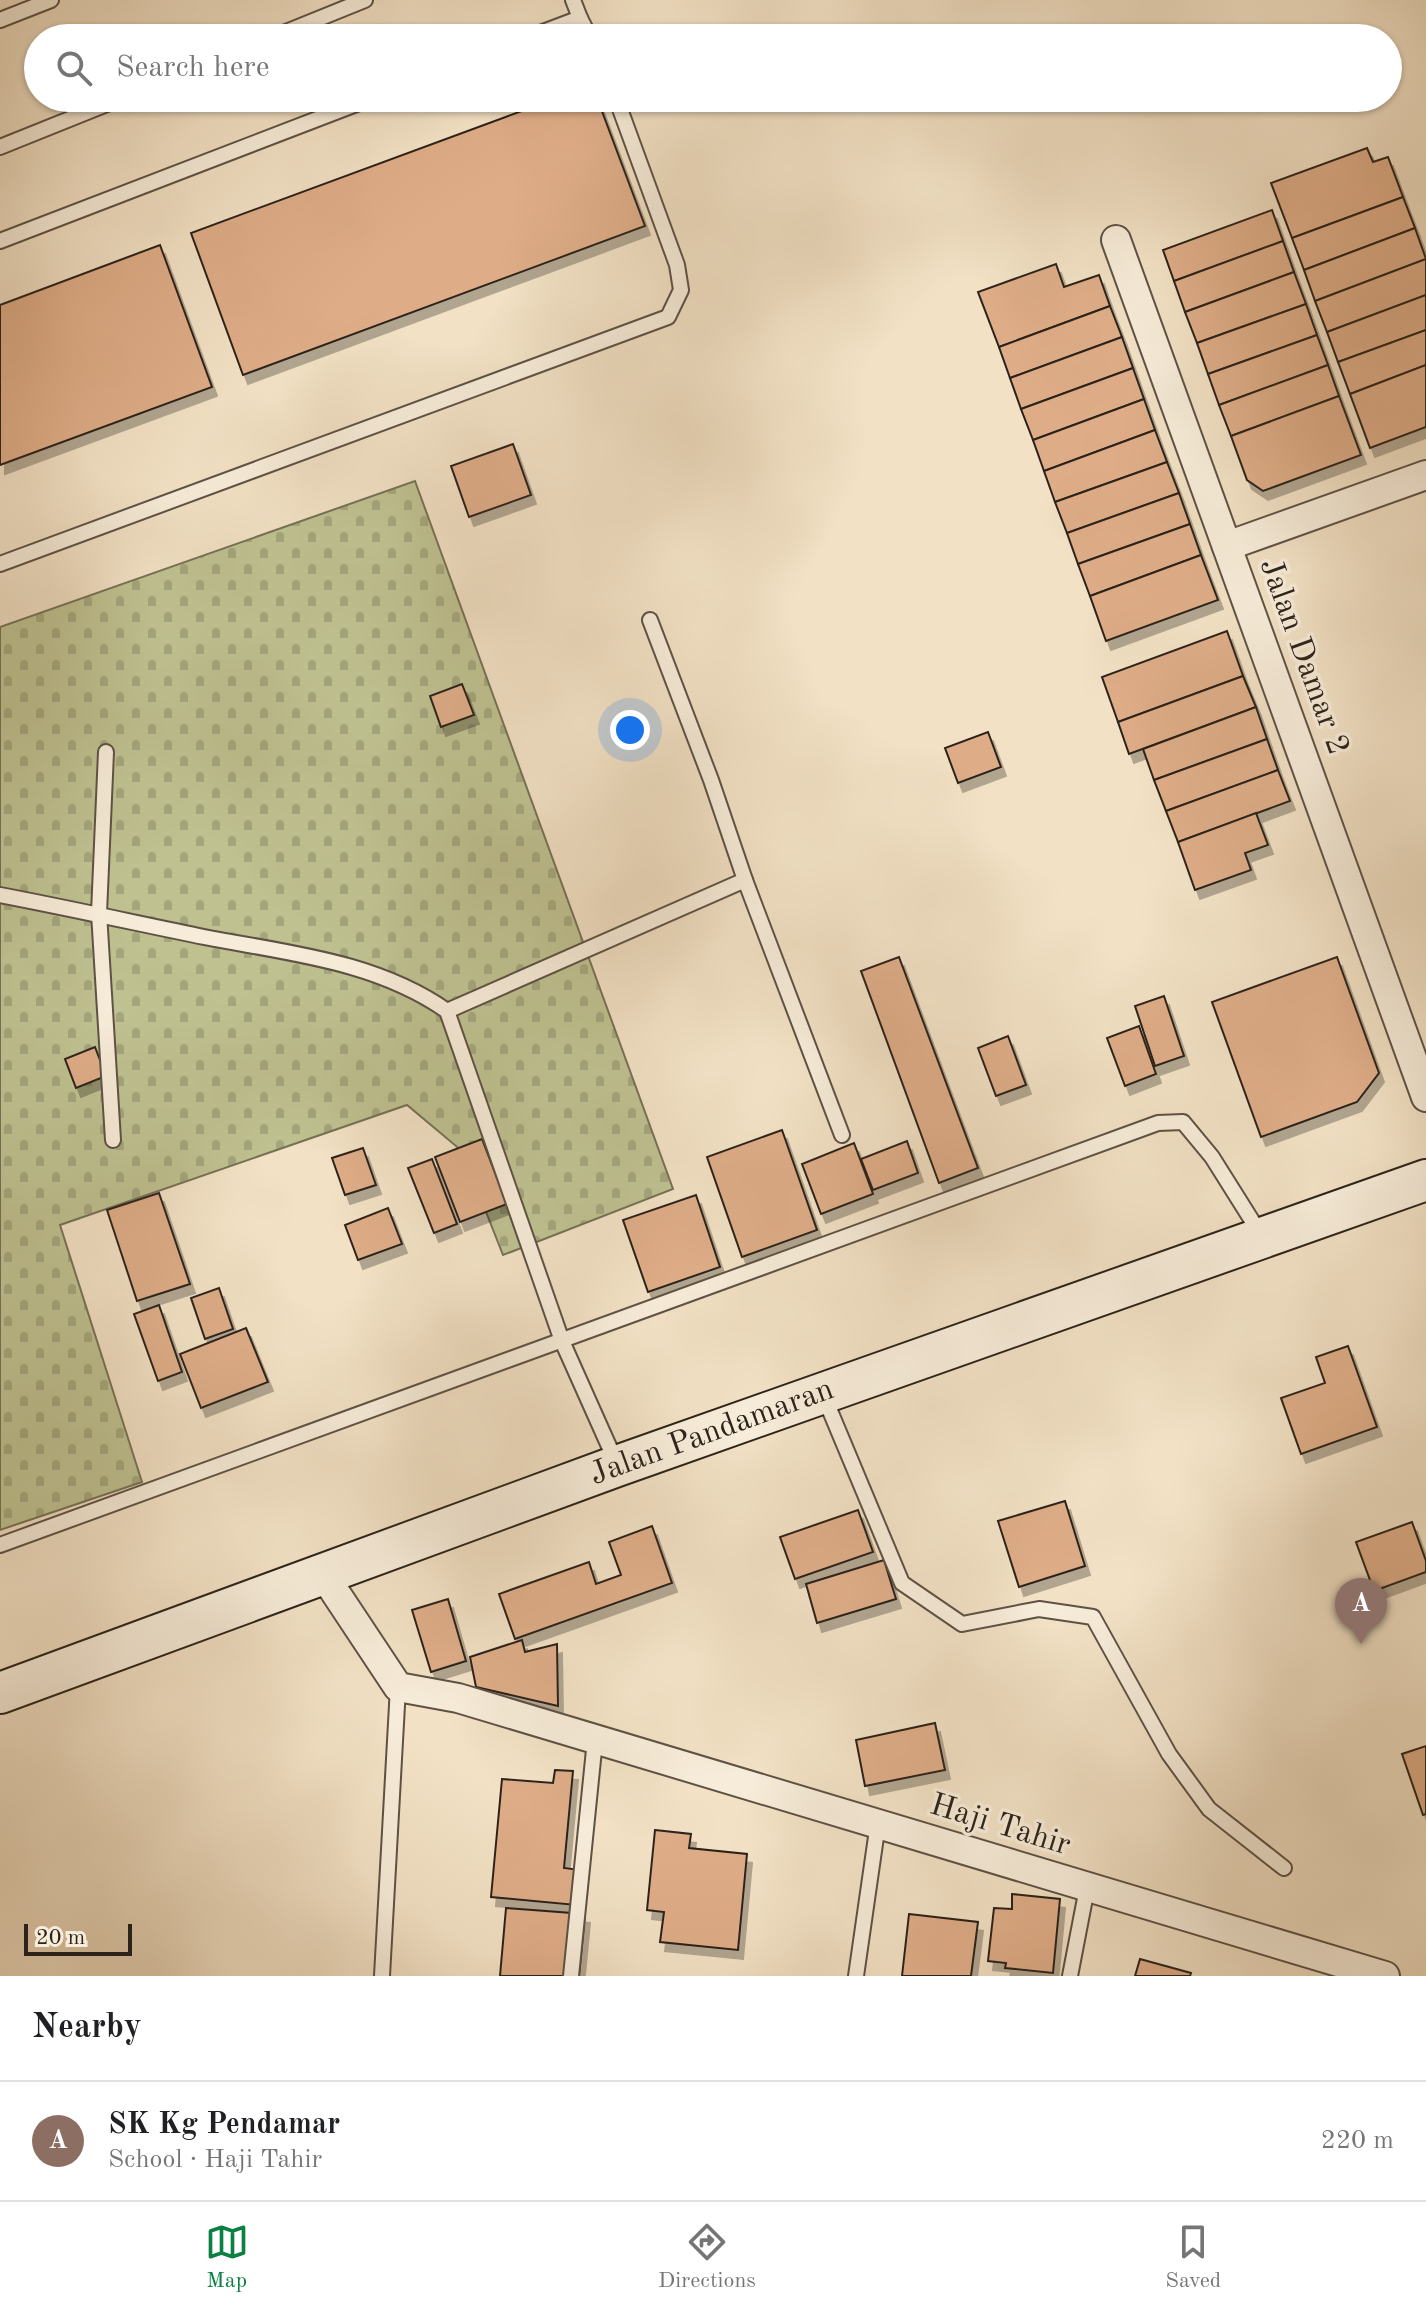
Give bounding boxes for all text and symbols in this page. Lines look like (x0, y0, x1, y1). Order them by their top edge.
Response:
search box (24, 24, 1402, 112)
icon: search (52, 46, 96, 90)
text: Search here (116, 53, 270, 83)
street label: Jalan Damar 2 (1253, 555, 1353, 759)
your location (610, 710, 650, 750)
street label: Jalan Pandamaran (586, 1374, 838, 1492)
pin: A (1335, 1578, 1387, 1644)
street label: Haji Tahir (926, 1789, 1074, 1863)
scale bar (24, 1920, 132, 1956)
text: 20 m (36, 1927, 85, 1949)
text: Nearby (32, 2011, 142, 2045)
text: SK Kg Pendamar (108, 2110, 340, 2140)
text: A (48, 2128, 68, 2154)
text: 220 m (1321, 2128, 1394, 2154)
text: School · Haji Tahir (108, 2147, 322, 2173)
tab: Map (205, 2220, 249, 2295)
tab: Directions (658, 2220, 756, 2295)
tab: Saved (1165, 2220, 1221, 2295)

